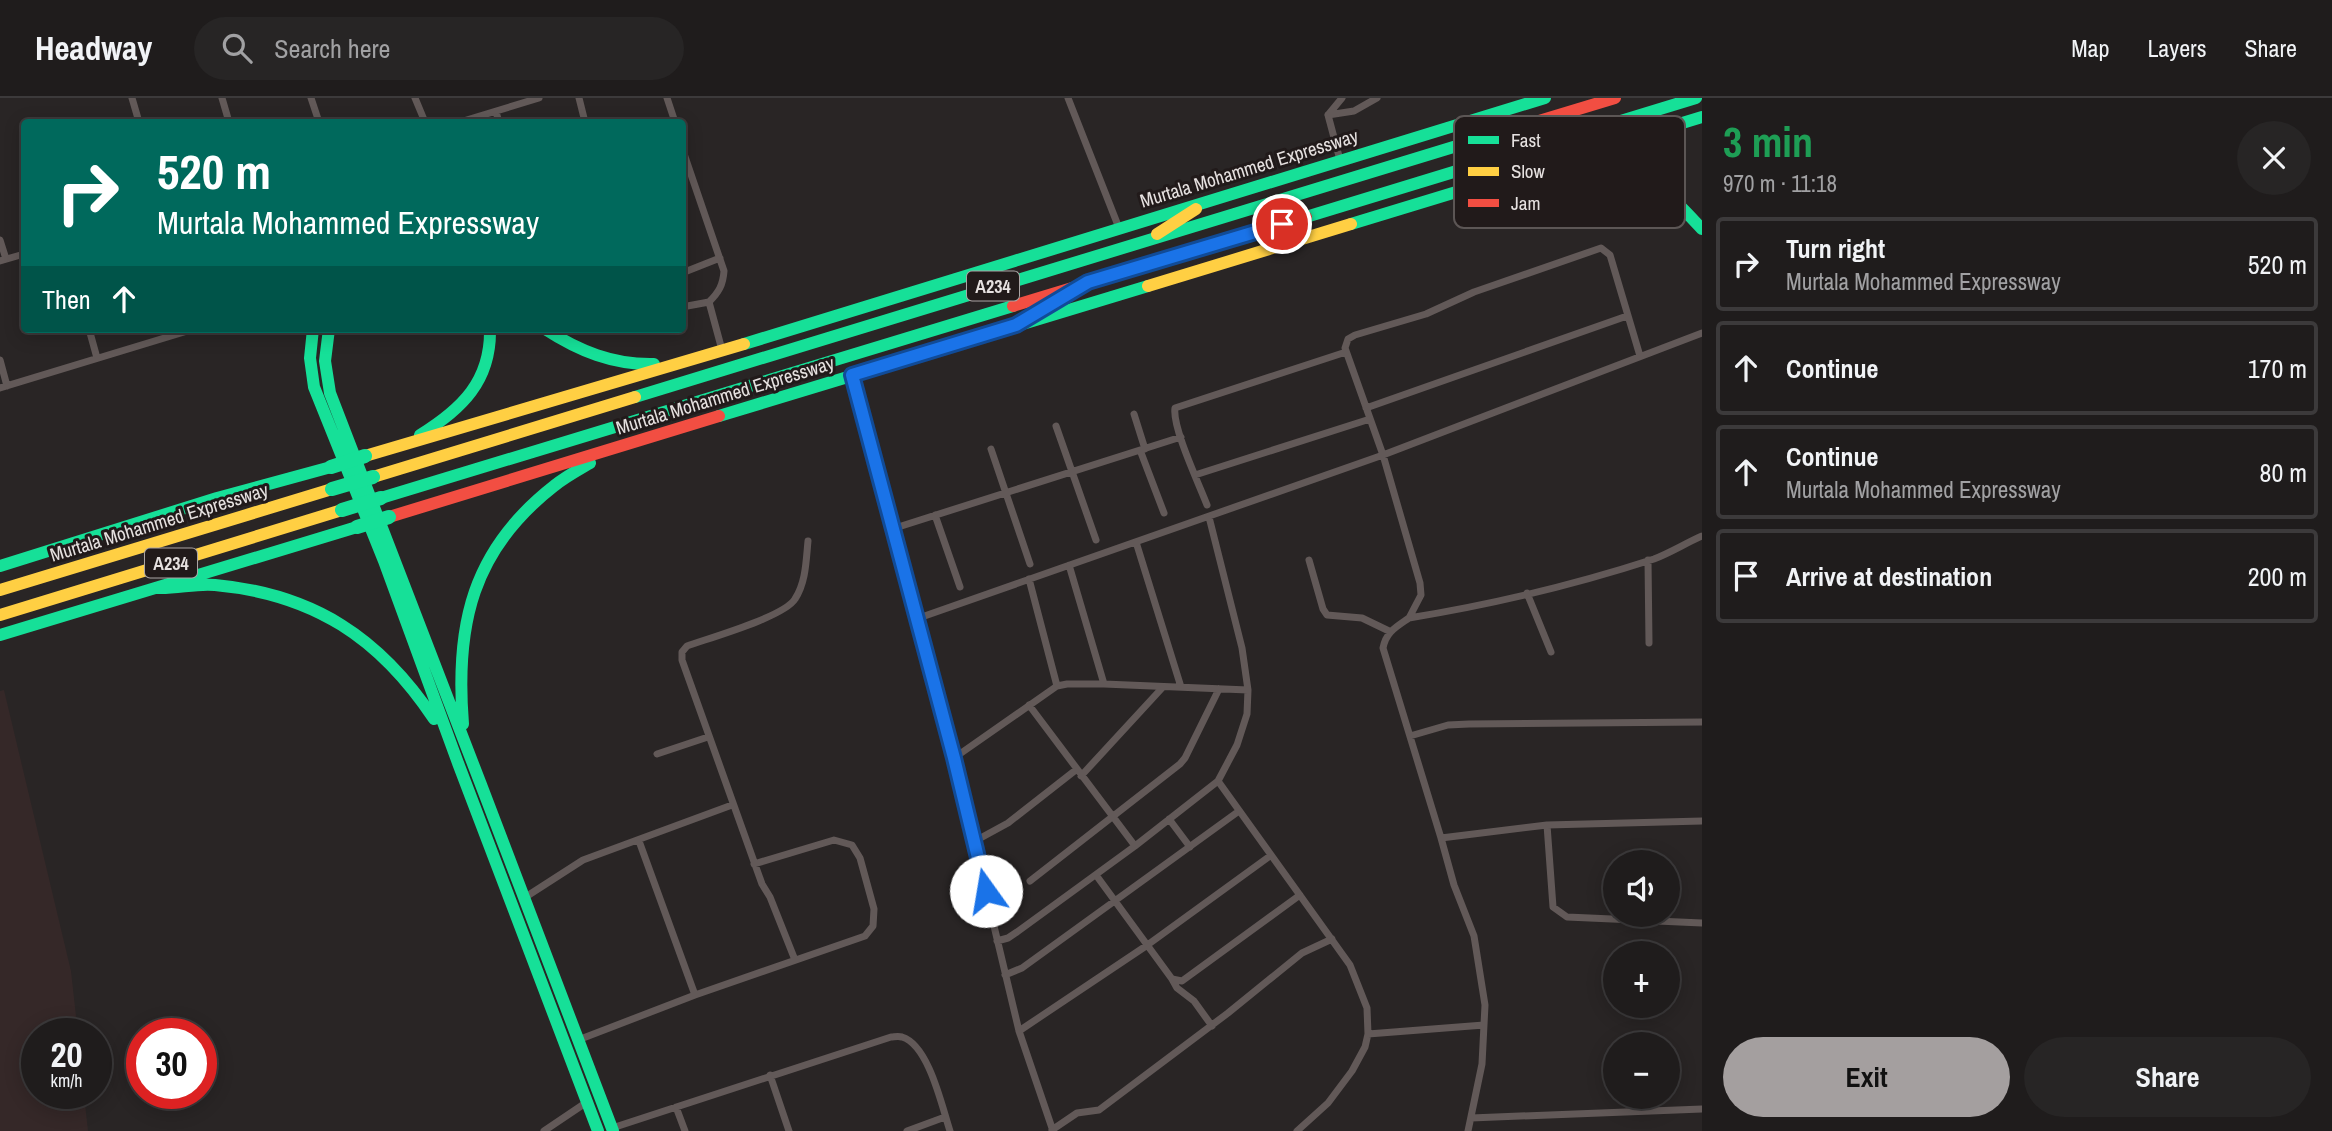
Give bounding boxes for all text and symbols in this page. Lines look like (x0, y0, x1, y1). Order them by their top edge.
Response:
search box (194, 17, 684, 80)
text: Headway (35, 26, 152, 70)
icon: search (218, 29, 256, 67)
text: Search here (274, 31, 390, 66)
text: Map (2071, 32, 2109, 64)
text: Layers (2147, 32, 2206, 64)
text: Share (2244, 32, 2297, 64)
text: 3 min (1723, 114, 1813, 170)
legend (1454, 116, 1685, 228)
button: close (2237, 121, 2311, 195)
street label: Murtala Mohammed Expressway (1137, 122, 1361, 214)
text: Fast (1511, 127, 1541, 153)
text: 520 m (157, 138, 271, 204)
icon: right (42, 147, 133, 238)
text: Slow (1511, 158, 1546, 184)
text: 970 m · 11:18 (1723, 168, 1837, 199)
text: Jam (1511, 190, 1540, 216)
pin (1252, 194, 1312, 254)
text: Murtala Mohammed Expressway (157, 201, 539, 244)
icon: arrive (1263, 205, 1301, 243)
text: Turn right (1786, 231, 1885, 266)
icon: right (1727, 245, 1765, 283)
text: 520 m (2248, 247, 2307, 282)
text: Murtala Mohammed Expressway (1786, 266, 2061, 297)
road number: A234 (967, 272, 1019, 300)
icon: ahead (105, 280, 143, 318)
text: Then (42, 282, 91, 317)
street label: Murtala Mohammed Expressway (613, 349, 837, 441)
icon: ahead (1727, 349, 1765, 387)
text: Continue (1786, 351, 1878, 386)
text: 170 m (2248, 351, 2307, 386)
text: Continue (1786, 439, 1878, 474)
icon: ahead (1727, 453, 1765, 491)
text: 80 m (2260, 455, 2307, 490)
text: Murtala Mohammed Expressway (1786, 474, 2061, 505)
street label: Murtala Mohammed Expressway (47, 476, 271, 568)
road number: A234 (145, 548, 197, 578)
icon: arrive (1727, 557, 1765, 595)
text: Arrive at destination (1786, 559, 1992, 594)
text: 200 m (2248, 559, 2307, 594)
map controls (1603, 850, 1680, 1109)
button: sound (1603, 850, 1680, 927)
position arrow (949, 854, 1023, 928)
button: + (1603, 941, 1680, 1018)
speed limit sign: 30 (126, 1018, 217, 1109)
text: 20 (51, 1031, 82, 1078)
button: − (1603, 1032, 1680, 1109)
button: Exit (1723, 1037, 2010, 1117)
button: Share (2024, 1037, 2311, 1117)
text: km/h (51, 1068, 83, 1093)

